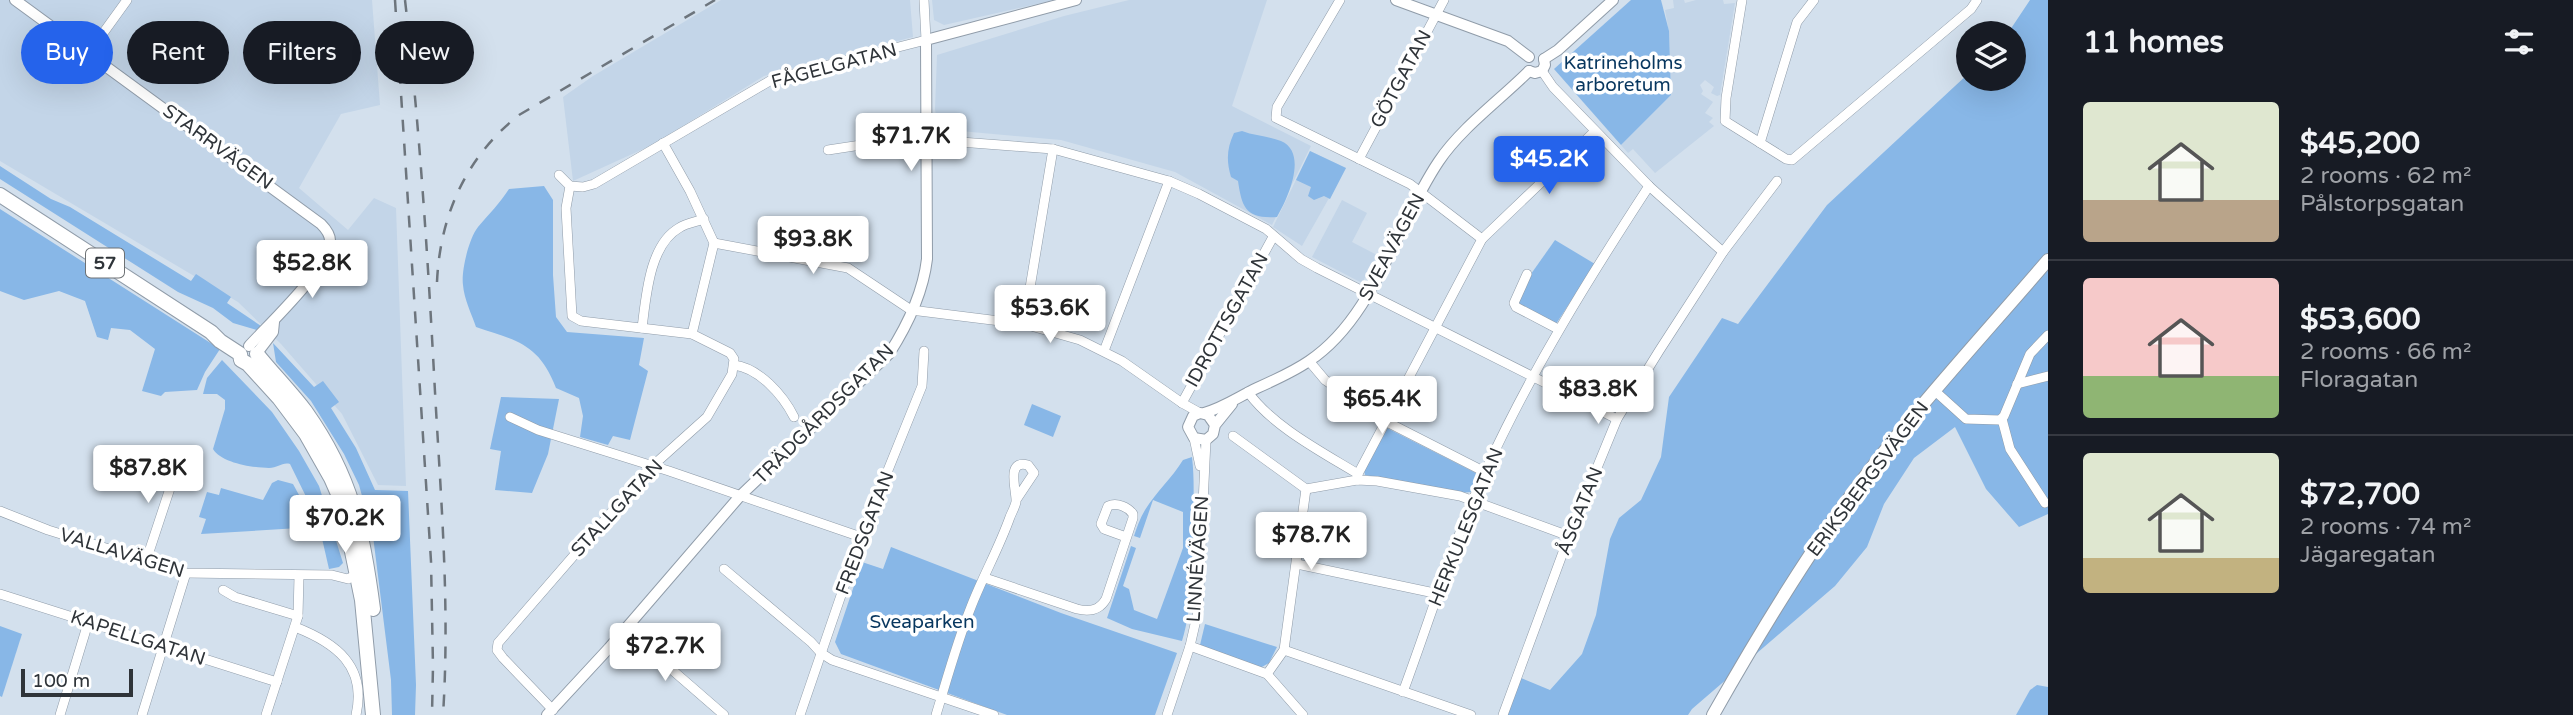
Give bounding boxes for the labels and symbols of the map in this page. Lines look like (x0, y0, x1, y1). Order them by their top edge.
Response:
street label: GÖTGATAN (1366, 26, 1436, 132)
street label: FÅGELGATAN (769, 38, 899, 93)
park label: Katrineholms arboretum (1563, 52, 1683, 96)
street label: STARRVÄGEN (159, 100, 277, 194)
pin: $71.7K (854, 114, 968, 173)
pin: $45.2K (1492, 136, 1606, 196)
street label: SVEAVÄGEN (1355, 190, 1429, 304)
pin: $93.8K (756, 216, 870, 276)
pin: $52.8K (255, 240, 369, 300)
road number: 57 (86, 248, 124, 278)
street label: IDROTTSGATAN (1181, 249, 1273, 391)
pin: $53.6K (993, 286, 1107, 345)
street label: TRÄDGÅRDSGATAN (749, 339, 899, 489)
pin: $83.8K (1541, 366, 1655, 426)
pin: $65.4K (1325, 376, 1439, 436)
street label: ERIKSBERGSVÄGEN (1803, 397, 1933, 561)
street label: HERKULESGATAN (1424, 444, 1508, 610)
pin: $87.8K (91, 446, 205, 505)
street label: STALLGATAN (566, 455, 668, 561)
street label: ÅSGATAN (1551, 463, 1608, 558)
street label: FREDSGATAN (831, 468, 899, 598)
street label: LINNÉVÄGEN (1183, 495, 1213, 623)
pin: $70.2K (288, 496, 402, 555)
pin: $78.7K (1254, 512, 1368, 572)
street label: VALLAVÄGEN (57, 524, 187, 582)
street label: KAPELLGATAN (68, 606, 208, 670)
park label: Sveaparken (870, 611, 974, 633)
pin: $72.7K (608, 624, 722, 683)
scale bar (21, 666, 133, 698)

